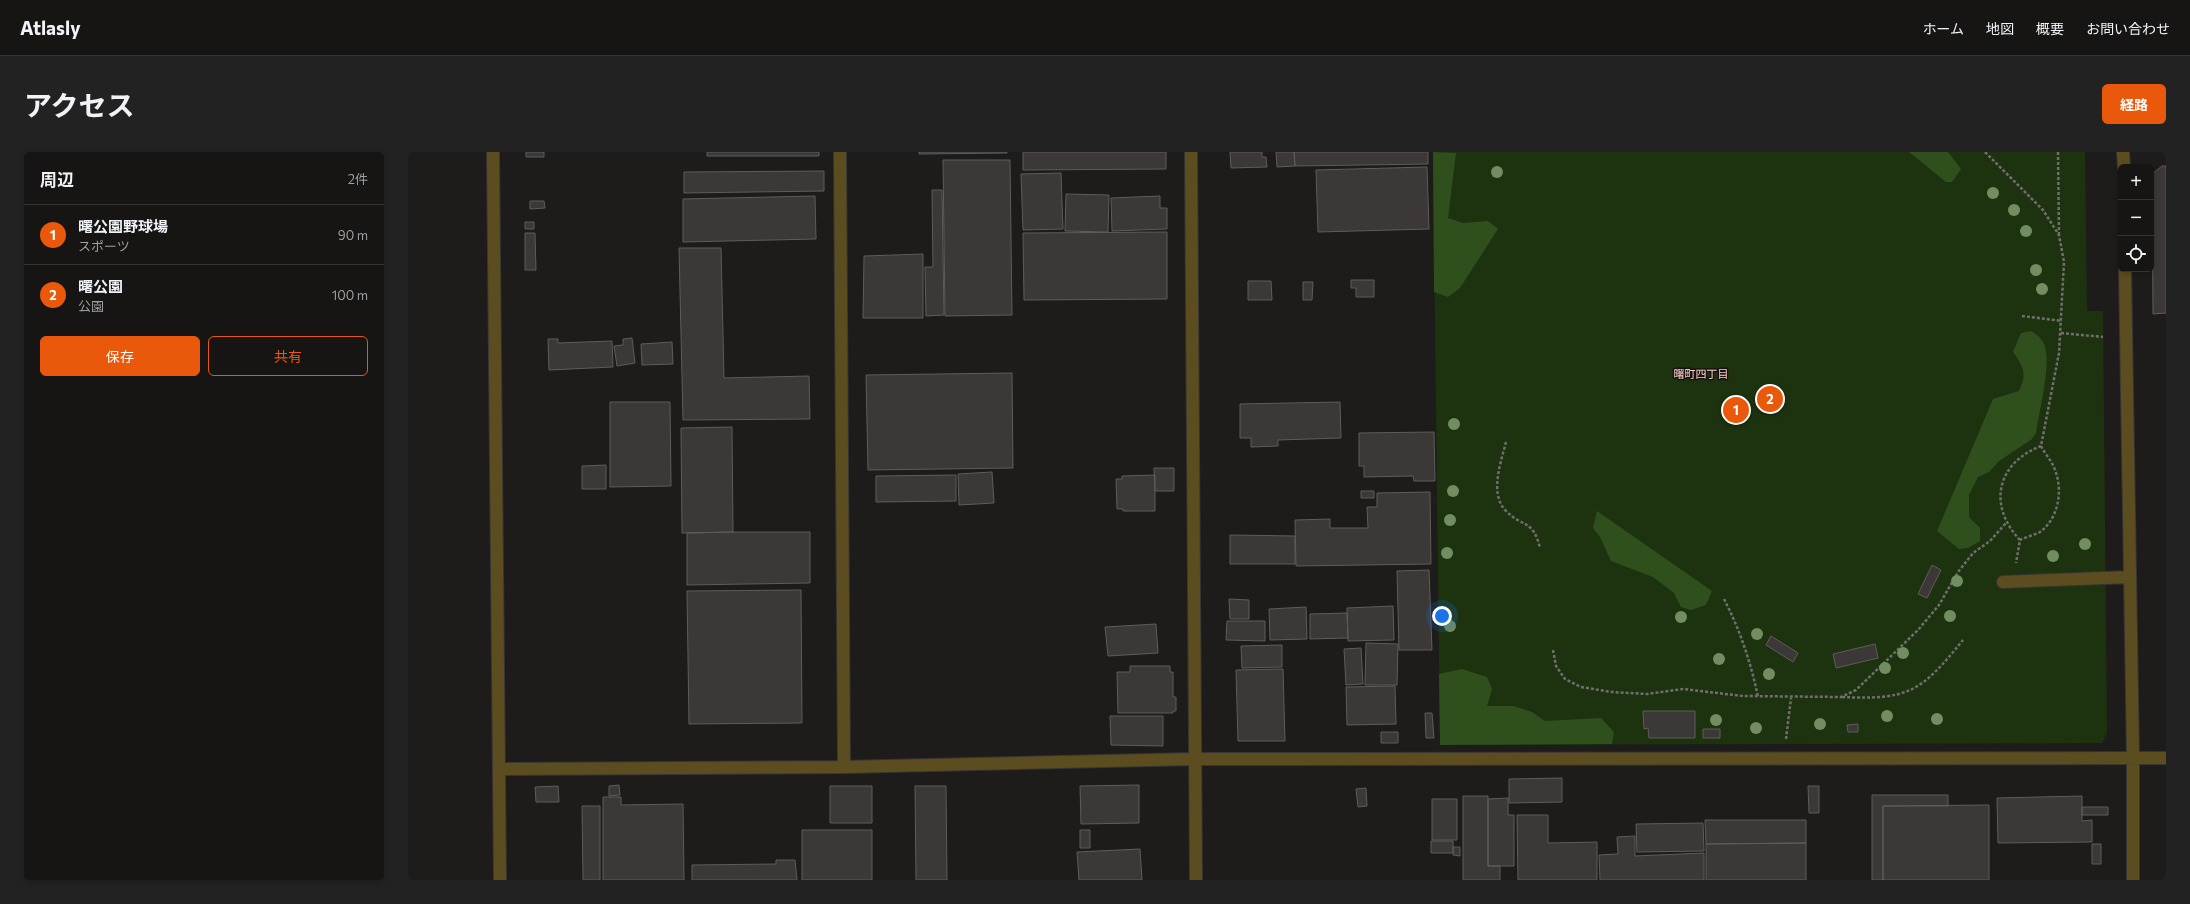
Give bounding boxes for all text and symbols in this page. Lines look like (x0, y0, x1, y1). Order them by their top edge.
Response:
text: Atlasly (20, 16, 81, 39)
text: ホーム (1922, 20, 1964, 37)
text: 地図 (1986, 20, 2014, 37)
text: 概要 (2036, 20, 2064, 37)
text: お問い合わせ (2086, 20, 2170, 37)
button: 経路 (2102, 84, 2166, 124)
text: アクセス (24, 88, 135, 122)
map controls (2118, 164, 2154, 272)
button: + (2118, 164, 2154, 200)
text: 周辺 (40, 169, 74, 190)
text: 2件 (348, 171, 368, 187)
button: − (2118, 200, 2154, 236)
text: 曙公園野球場 (78, 217, 168, 235)
text: 1 (50, 227, 56, 243)
text: 90 m (338, 227, 368, 243)
button: locate (2118, 236, 2154, 272)
text: スポーツ (78, 238, 130, 254)
text: 曙公園 (78, 277, 123, 295)
text: 2 (49, 287, 57, 303)
text: 100 m (332, 287, 368, 303)
text: 公園 (78, 298, 104, 314)
button: 保存 (40, 336, 200, 376)
button: 共有 (208, 336, 368, 376)
district label: 曙町四丁目 (1674, 367, 1729, 380)
pin: 2 (1757, 384, 1783, 414)
pin: 1 (1723, 395, 1749, 425)
your location (1432, 606, 1452, 626)

